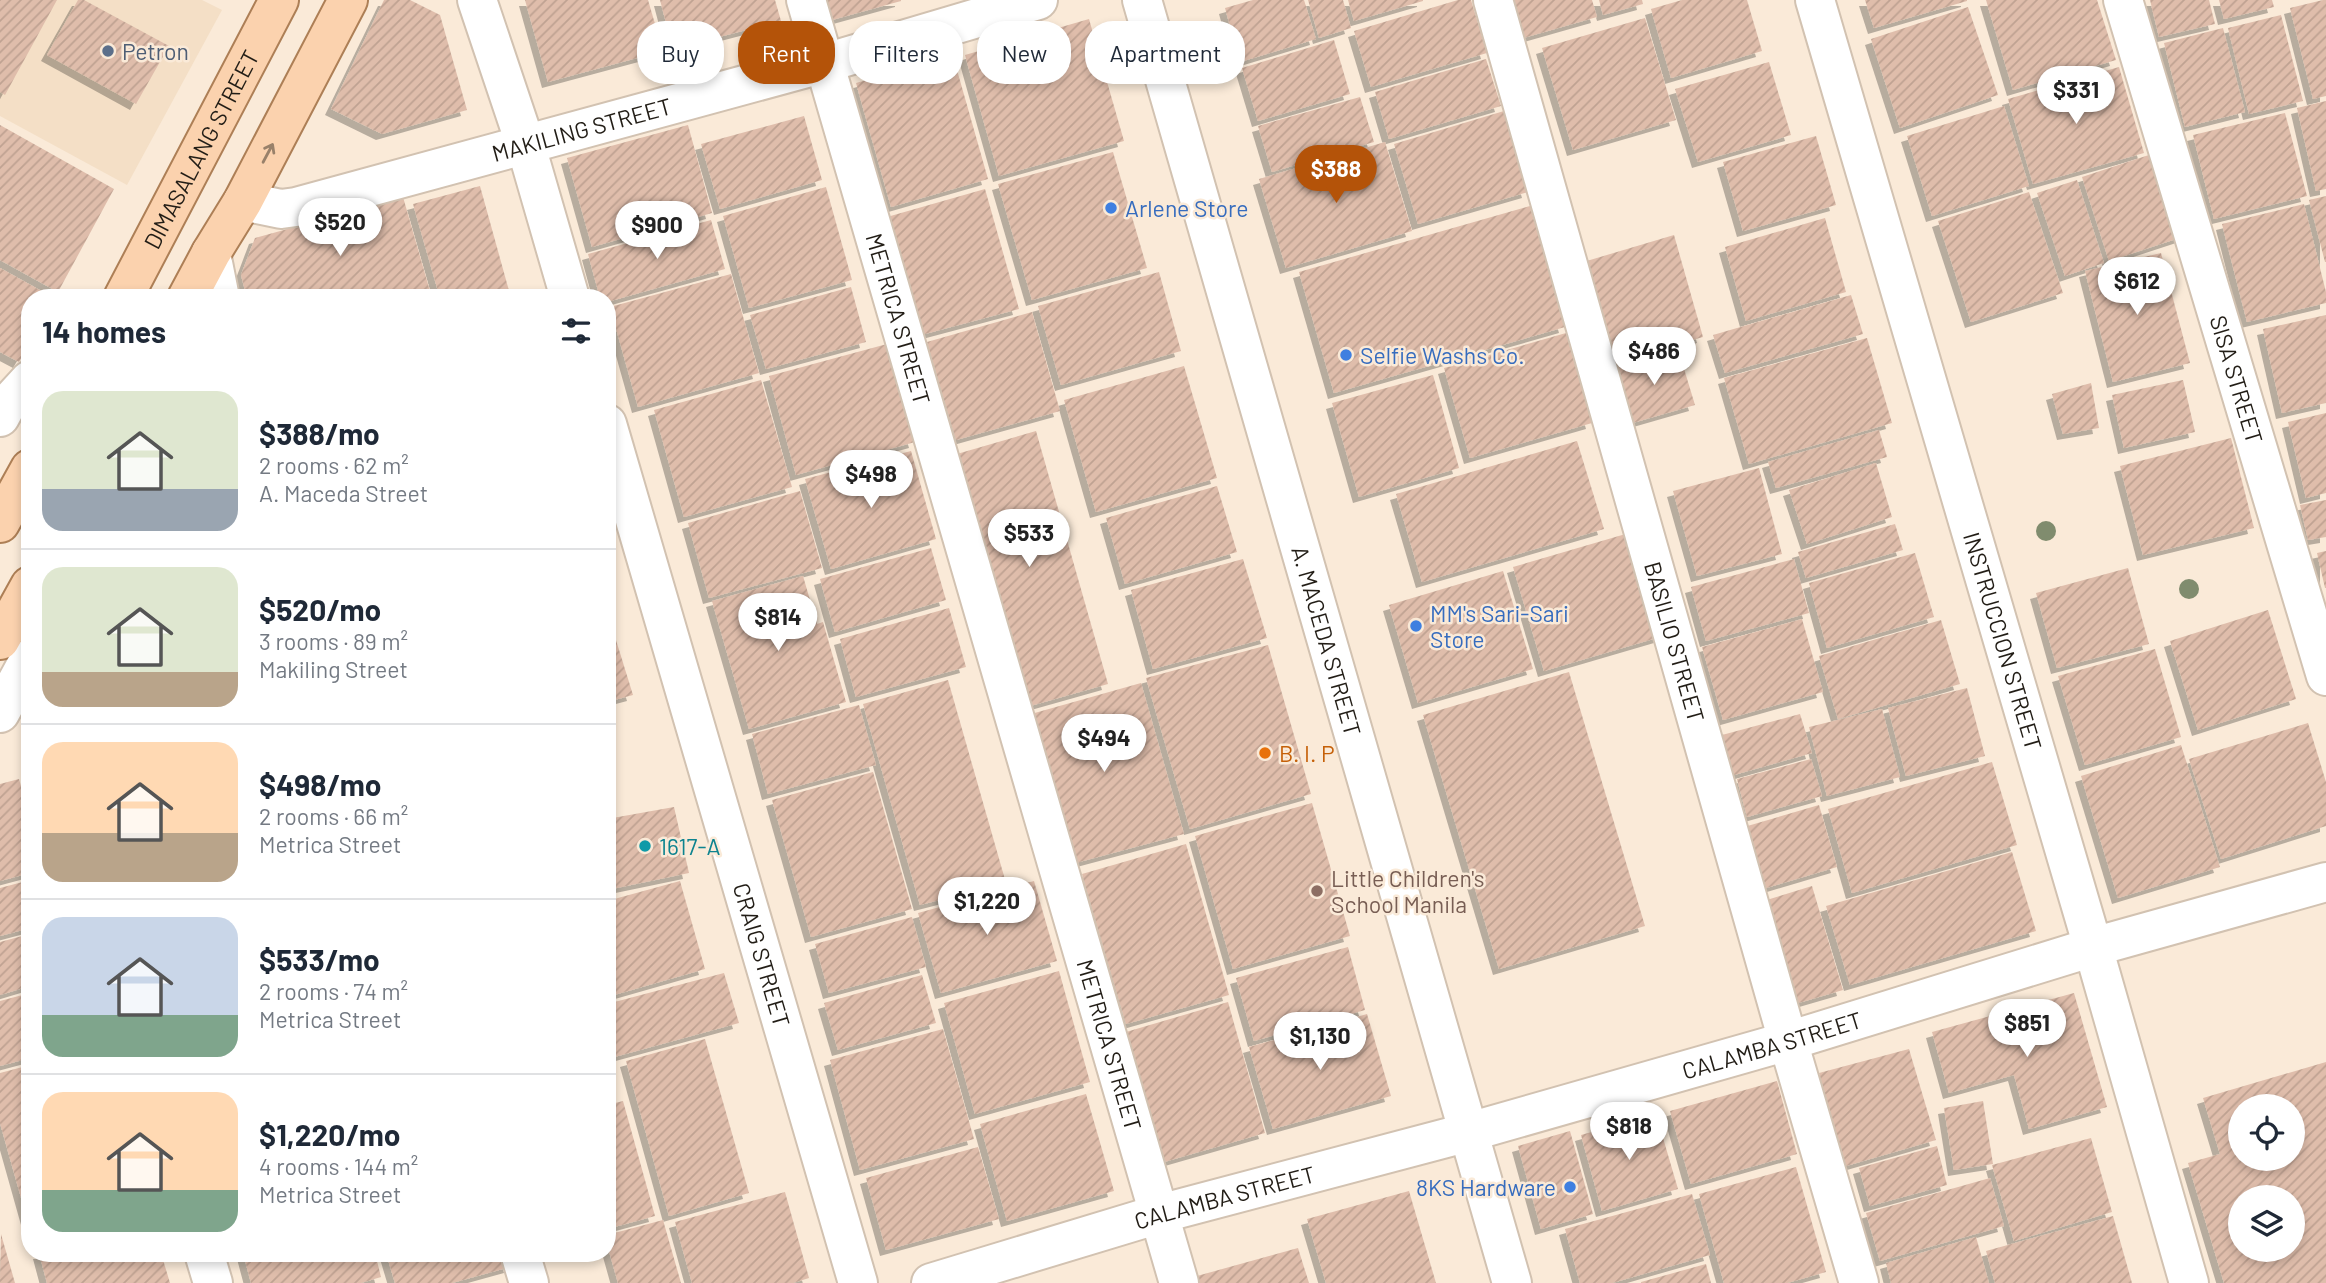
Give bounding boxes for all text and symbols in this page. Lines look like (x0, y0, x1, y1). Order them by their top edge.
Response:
chip: Buy (637, 21, 724, 84)
chip: Rent (738, 21, 835, 84)
chip: Filters (849, 21, 963, 84)
chip: New (977, 21, 1071, 84)
chip: Apartment (1085, 21, 1245, 84)
place label: Petron (122, 37, 189, 65)
marker: Petron (100, 43, 116, 59)
street label: DIMASALANG STREET (137, 45, 264, 253)
pin: $331 (2035, 66, 2117, 126)
text: $331 (2053, 75, 2099, 103)
street label: MAKILING STREET (489, 91, 674, 167)
one-way arrow (262, 143, 276, 164)
pin: $388 (1295, 146, 1377, 205)
text: $388 (1311, 154, 1361, 182)
place label: Arlene Store (1125, 194, 1249, 222)
pin: $520 (299, 198, 381, 258)
marker: Arlene Store (1103, 200, 1119, 216)
pin: $900 (616, 202, 698, 261)
text: $520 (314, 207, 366, 235)
text: $900 (631, 210, 683, 238)
street label: METRICA STREET (861, 230, 937, 408)
pin: $612 (2096, 258, 2178, 317)
text: $612 (2114, 266, 2160, 294)
icon: filters (557, 312, 595, 350)
street label: SISA STREET (2204, 312, 2269, 447)
text: 14 homes (42, 313, 166, 349)
pin: $486 (1613, 328, 1695, 387)
text: $486 (1628, 336, 1680, 364)
place label: Selfie Washs Co. (1360, 341, 1525, 369)
marker: Selfie Washs Co. (1338, 347, 1354, 363)
text: $388/mo (259, 415, 380, 451)
icon: home (98, 419, 182, 503)
pin: $498 (830, 450, 912, 510)
text: 2 rooms · 62 m² (259, 451, 409, 479)
text: $498 (845, 459, 897, 487)
text: A. Maceda Street (259, 479, 428, 507)
pin: $533 (988, 510, 1070, 569)
text: $533 (1004, 518, 1054, 546)
street label: INSTRUCCION STREET (1958, 529, 2048, 753)
street label: A. MACEDA STREET (1286, 543, 1367, 739)
street label: BASILIO STREET (1639, 558, 1711, 725)
text: $520/mo (259, 591, 381, 627)
pin: $814 (737, 594, 819, 653)
icon: home (98, 595, 182, 679)
place label: MM's Sari-Sari Store (1430, 599, 1569, 653)
text: $814 (754, 602, 802, 630)
marker: MM's Sari-Sari Store (1408, 618, 1424, 634)
text: 3 rooms · 89 m² (259, 627, 408, 655)
text: Makiling Street (259, 655, 408, 683)
pin: $494 (1063, 714, 1145, 774)
text: $494 (1077, 723, 1131, 751)
place label: B. I. P (1279, 739, 1335, 767)
marker: B. I. P (1257, 745, 1273, 761)
text: $498/mo (259, 766, 381, 802)
icon: home (98, 770, 182, 854)
text: 2 rooms · 66 m² (259, 802, 408, 830)
text: Metrica Street (259, 830, 401, 858)
place label: 1617-A (659, 832, 720, 860)
marker: 1617-A (637, 838, 653, 854)
place label: Little Children's School Manila (1331, 864, 1485, 918)
pin: $1,220 (930, 878, 1044, 937)
street label: CRAIG STREET (728, 880, 796, 1030)
marker: Little Children's School Manila (1309, 883, 1325, 899)
text: $1,220 (954, 886, 1020, 914)
text: $533/mo (259, 941, 380, 977)
icon: home (98, 945, 182, 1029)
street label: METRICA STREET (1072, 956, 1148, 1134)
text: 2 rooms · 74 m² (259, 977, 408, 1005)
pin: $851 (1986, 1000, 2068, 1059)
text: Metrica Street (259, 1005, 401, 1033)
street label: CALAMBA STREET (1679, 1005, 1865, 1085)
text: $851 (2004, 1008, 2050, 1036)
pin: $1,130 (1263, 1012, 1377, 1072)
text: $1,130 (1289, 1021, 1351, 1049)
map controls (2228, 1094, 2305, 1262)
button: locate (2228, 1094, 2305, 1171)
pin: $818 (1588, 1102, 1670, 1162)
text: $818 (1606, 1111, 1652, 1139)
text: $1,220/mo (259, 1116, 400, 1152)
icon: home (98, 1120, 182, 1204)
text: 4 rooms · 144 m² (259, 1152, 418, 1180)
street label: CALAMBA STREET (1131, 1159, 1318, 1235)
place label: 8KS Hardware (1416, 1173, 1556, 1201)
marker: 8KS Hardware (1562, 1179, 1578, 1195)
text: Metrica Street (259, 1180, 401, 1208)
button: layers (2228, 1185, 2305, 1262)

